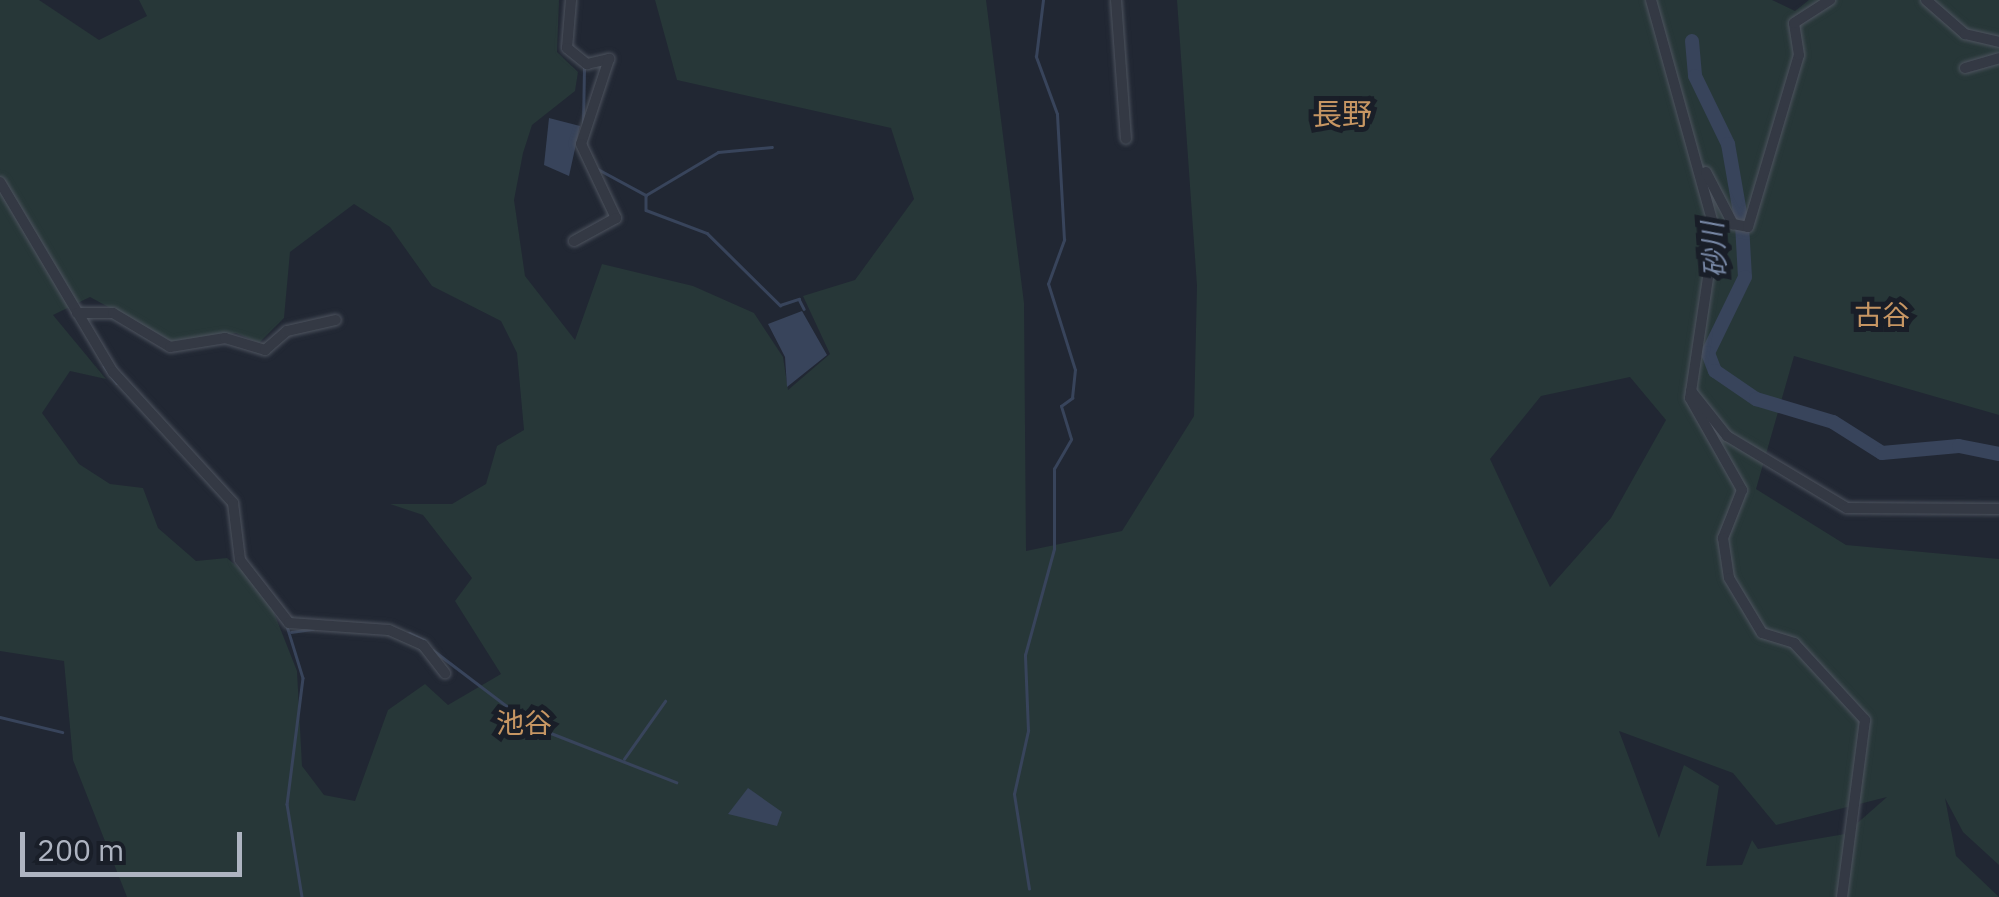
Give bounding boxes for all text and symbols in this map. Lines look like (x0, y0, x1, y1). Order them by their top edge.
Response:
district label: 長野 (1312, 96, 1372, 132)
water label: 砂川 (1695, 221, 1733, 279)
district label: 古谷 (1854, 298, 1910, 332)
district label: 池谷 (496, 706, 552, 740)
scale bar (25, 812, 248, 874)
text: 200 m (37, 830, 124, 869)

